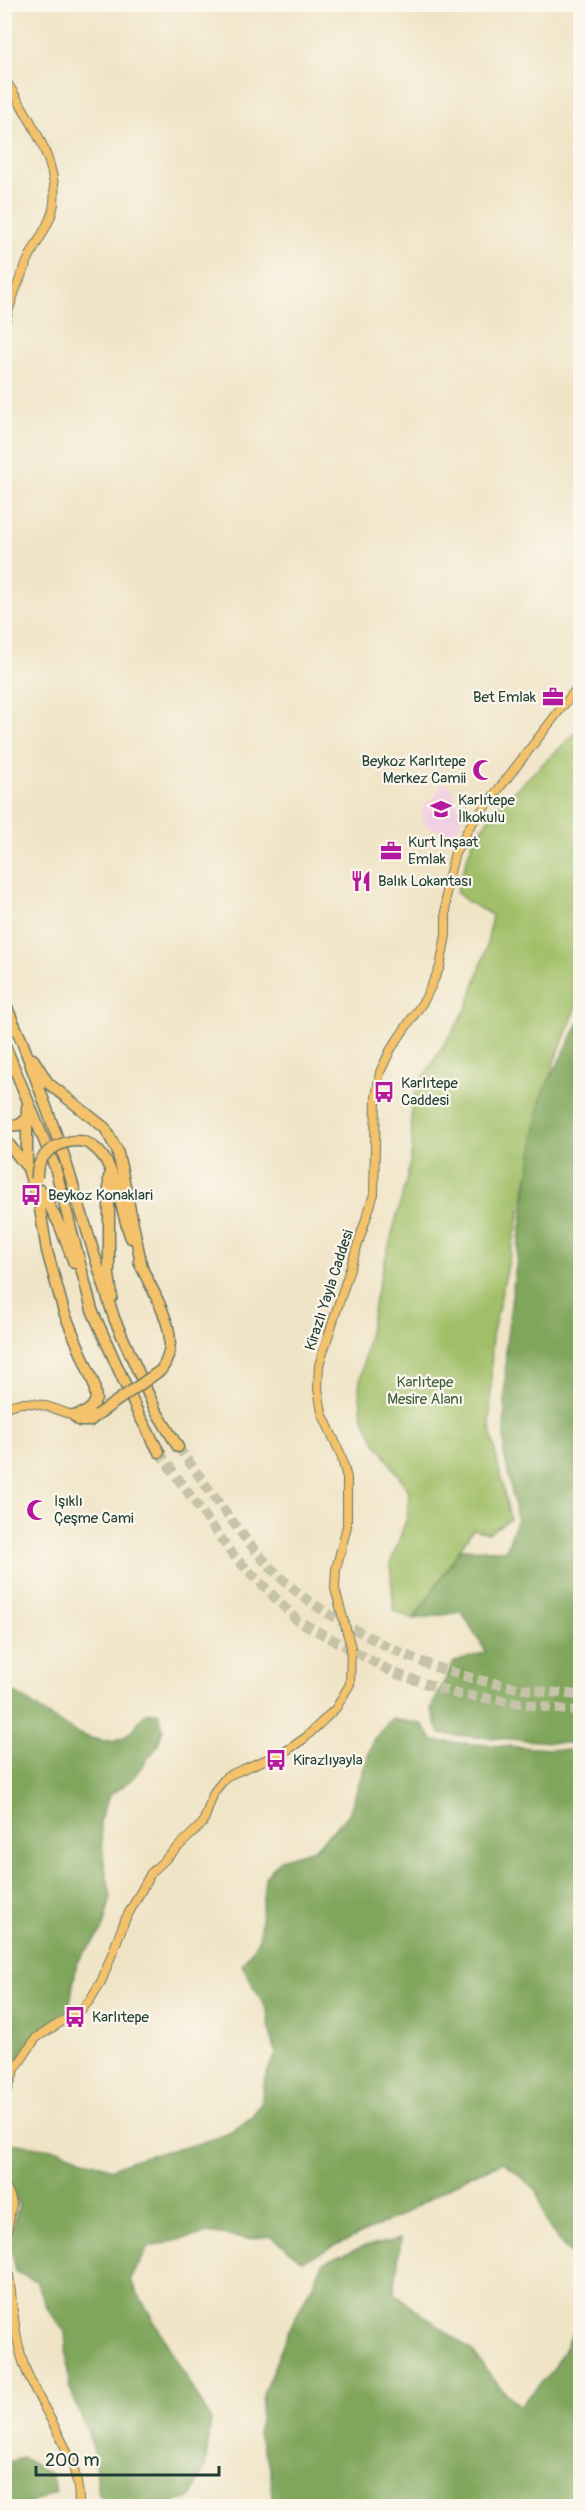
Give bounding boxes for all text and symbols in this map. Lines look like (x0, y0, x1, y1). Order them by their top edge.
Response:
office icon: Bet Emlak (541, 685, 565, 709)
place label: Bet Emlak (473, 688, 537, 707)
place label: Beykoz Karlıtepe Merkez Camii (361, 752, 467, 788)
mosque icon: Beykoz Karlıtepe Merkez Camii (471, 758, 495, 782)
place label: Karlıtepe İlkokulu (458, 791, 516, 827)
school or university icon: Karlıtepe İlkokulu (429, 797, 453, 821)
place label: Kurt İnşaat Emlak (408, 833, 479, 869)
office icon: Kurt İnşaat Emlak (379, 839, 403, 863)
restaurant icon: Balık Lokantası (349, 869, 373, 893)
place label: Balık Lokantası (378, 872, 472, 891)
place label: Karlıtepe Caddesi (401, 1074, 459, 1110)
bus stop icon: Karlıtepe Caddesi (372, 1080, 396, 1104)
bus stop icon: Beykoz Konaklari (19, 1183, 43, 1207)
place label: Beykoz Konaklari (48, 1186, 153, 1205)
street label: Kirazlı Yayla Caddesi (301, 1227, 358, 1353)
park label: Karlıtepe Mesire Alanı (387, 1373, 463, 1409)
place label: Işıklı Çeşme Cami (54, 1492, 134, 1528)
mosque icon: Işıklı Çeşme Cami (25, 1498, 49, 1522)
bus stop icon: Kirazlıyayla (264, 1748, 288, 1772)
place label: Kirazlıyayla (293, 1751, 363, 1770)
bus stop icon: Karlıtepe (63, 2005, 87, 2029)
place label: Karlıtepe (92, 2008, 150, 2027)
scale bar (36, 2439, 219, 2477)
text: 200 m (45, 2449, 100, 2472)

